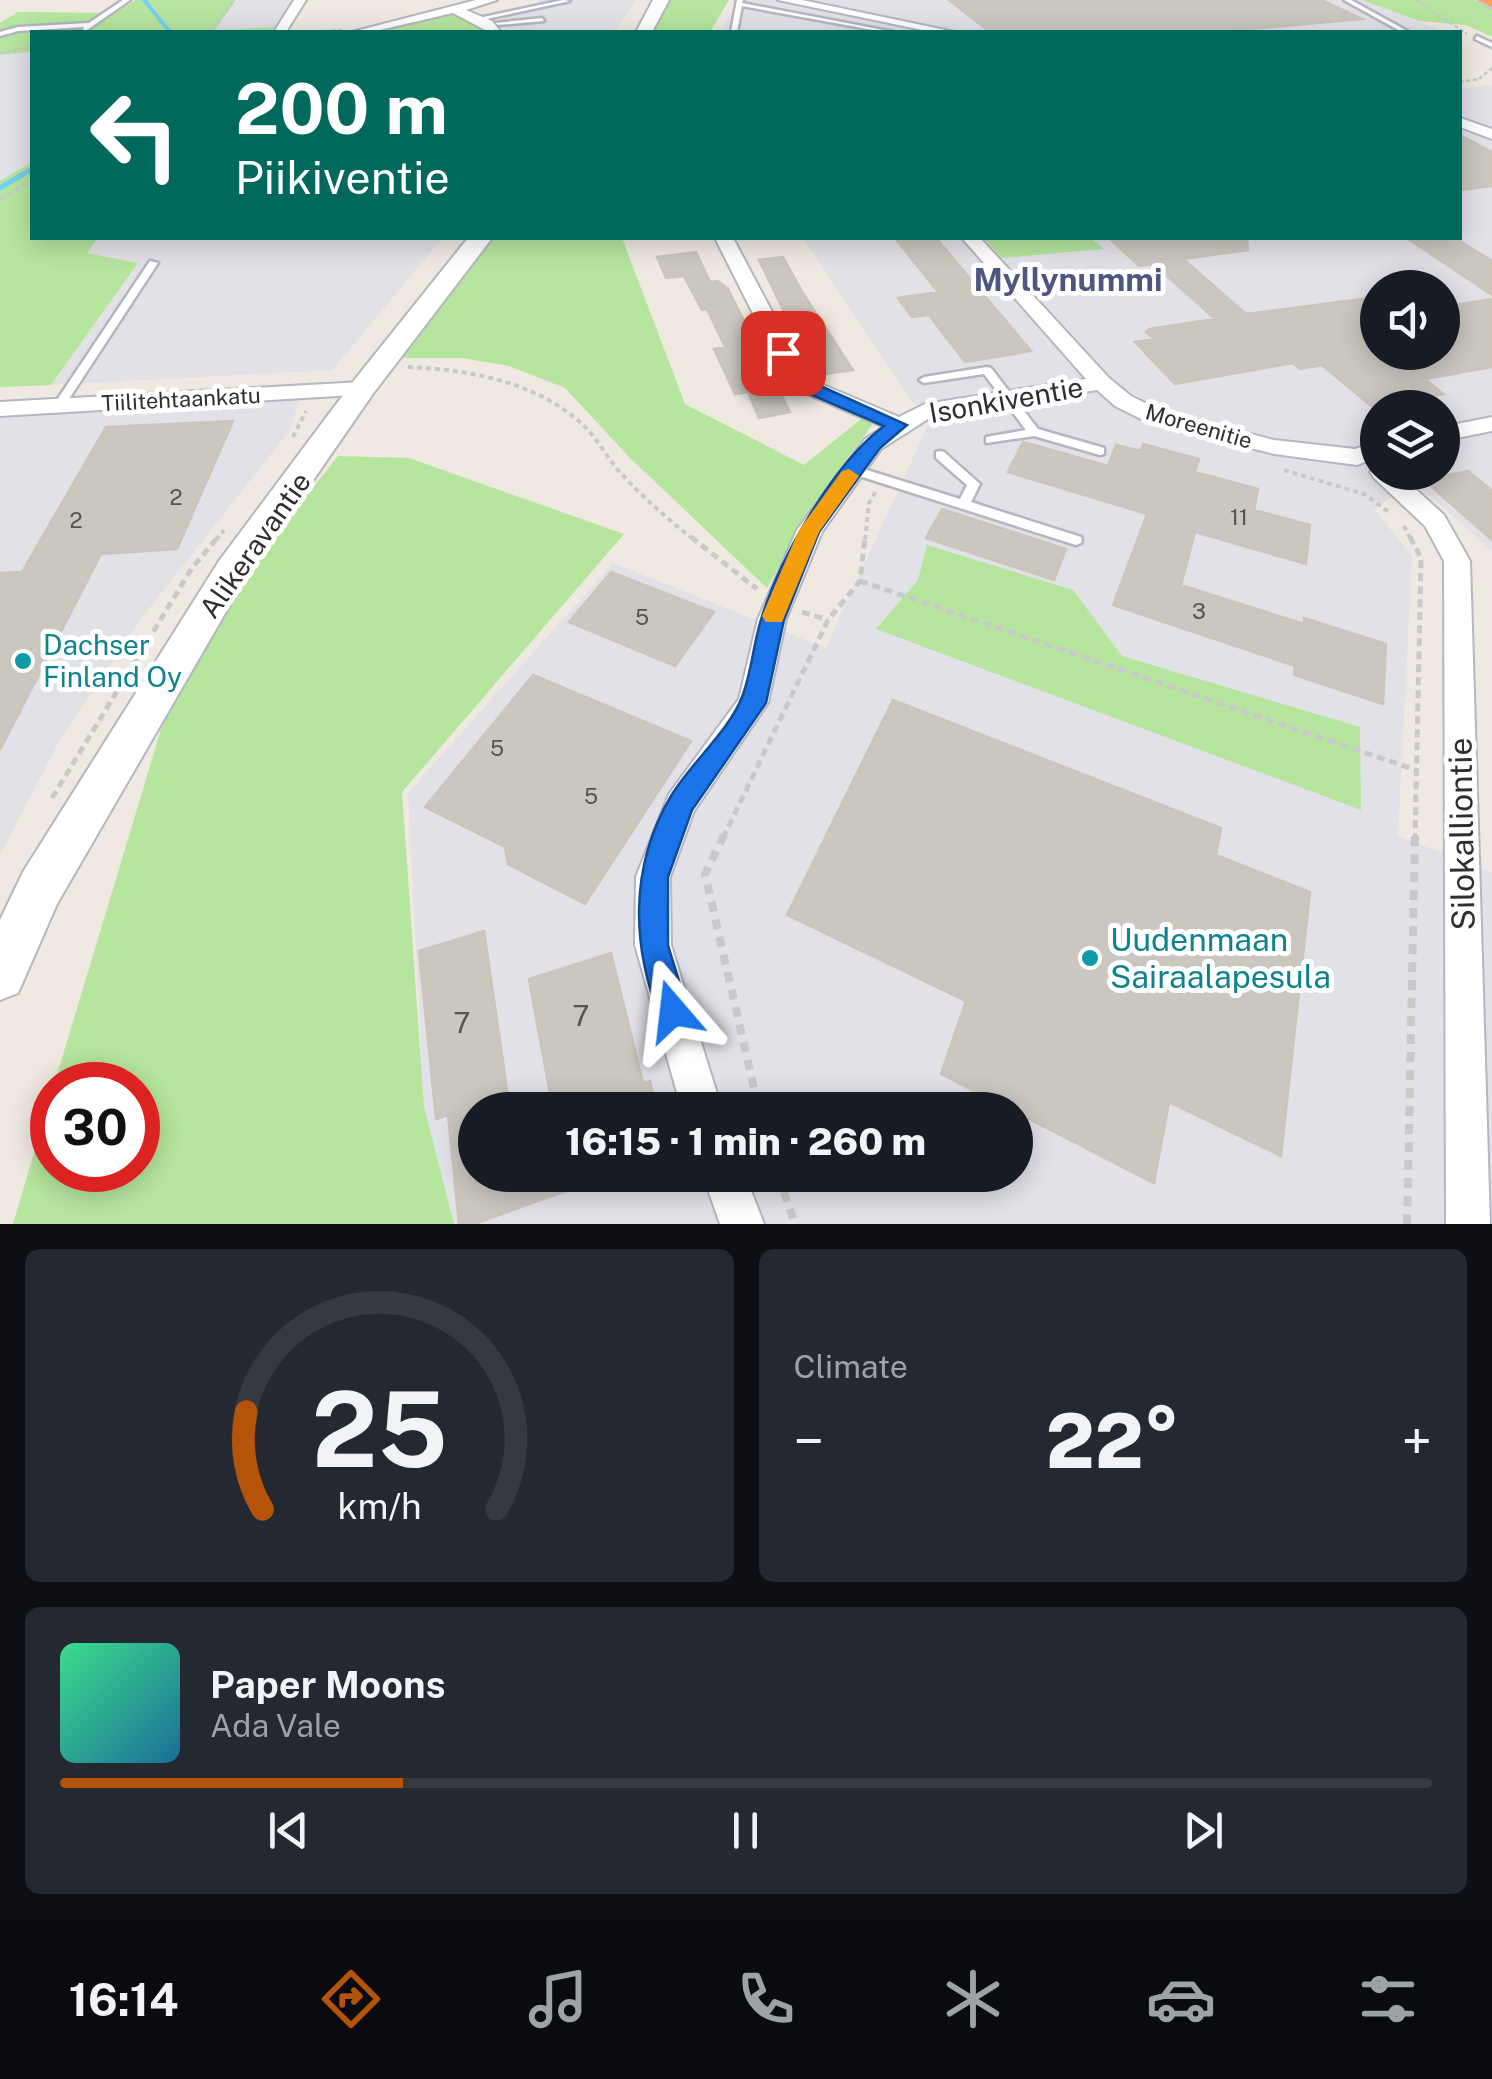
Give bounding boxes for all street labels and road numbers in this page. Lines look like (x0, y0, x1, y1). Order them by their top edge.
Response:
street label: Isonkiventie (926, 370, 1085, 429)
street label: Tiilitehtaankatu (101, 382, 261, 416)
street label: Moreenitie (1143, 398, 1255, 454)
street label: Alikeravantie (192, 466, 317, 624)
street label: Silokalliontie (1441, 737, 1482, 931)

